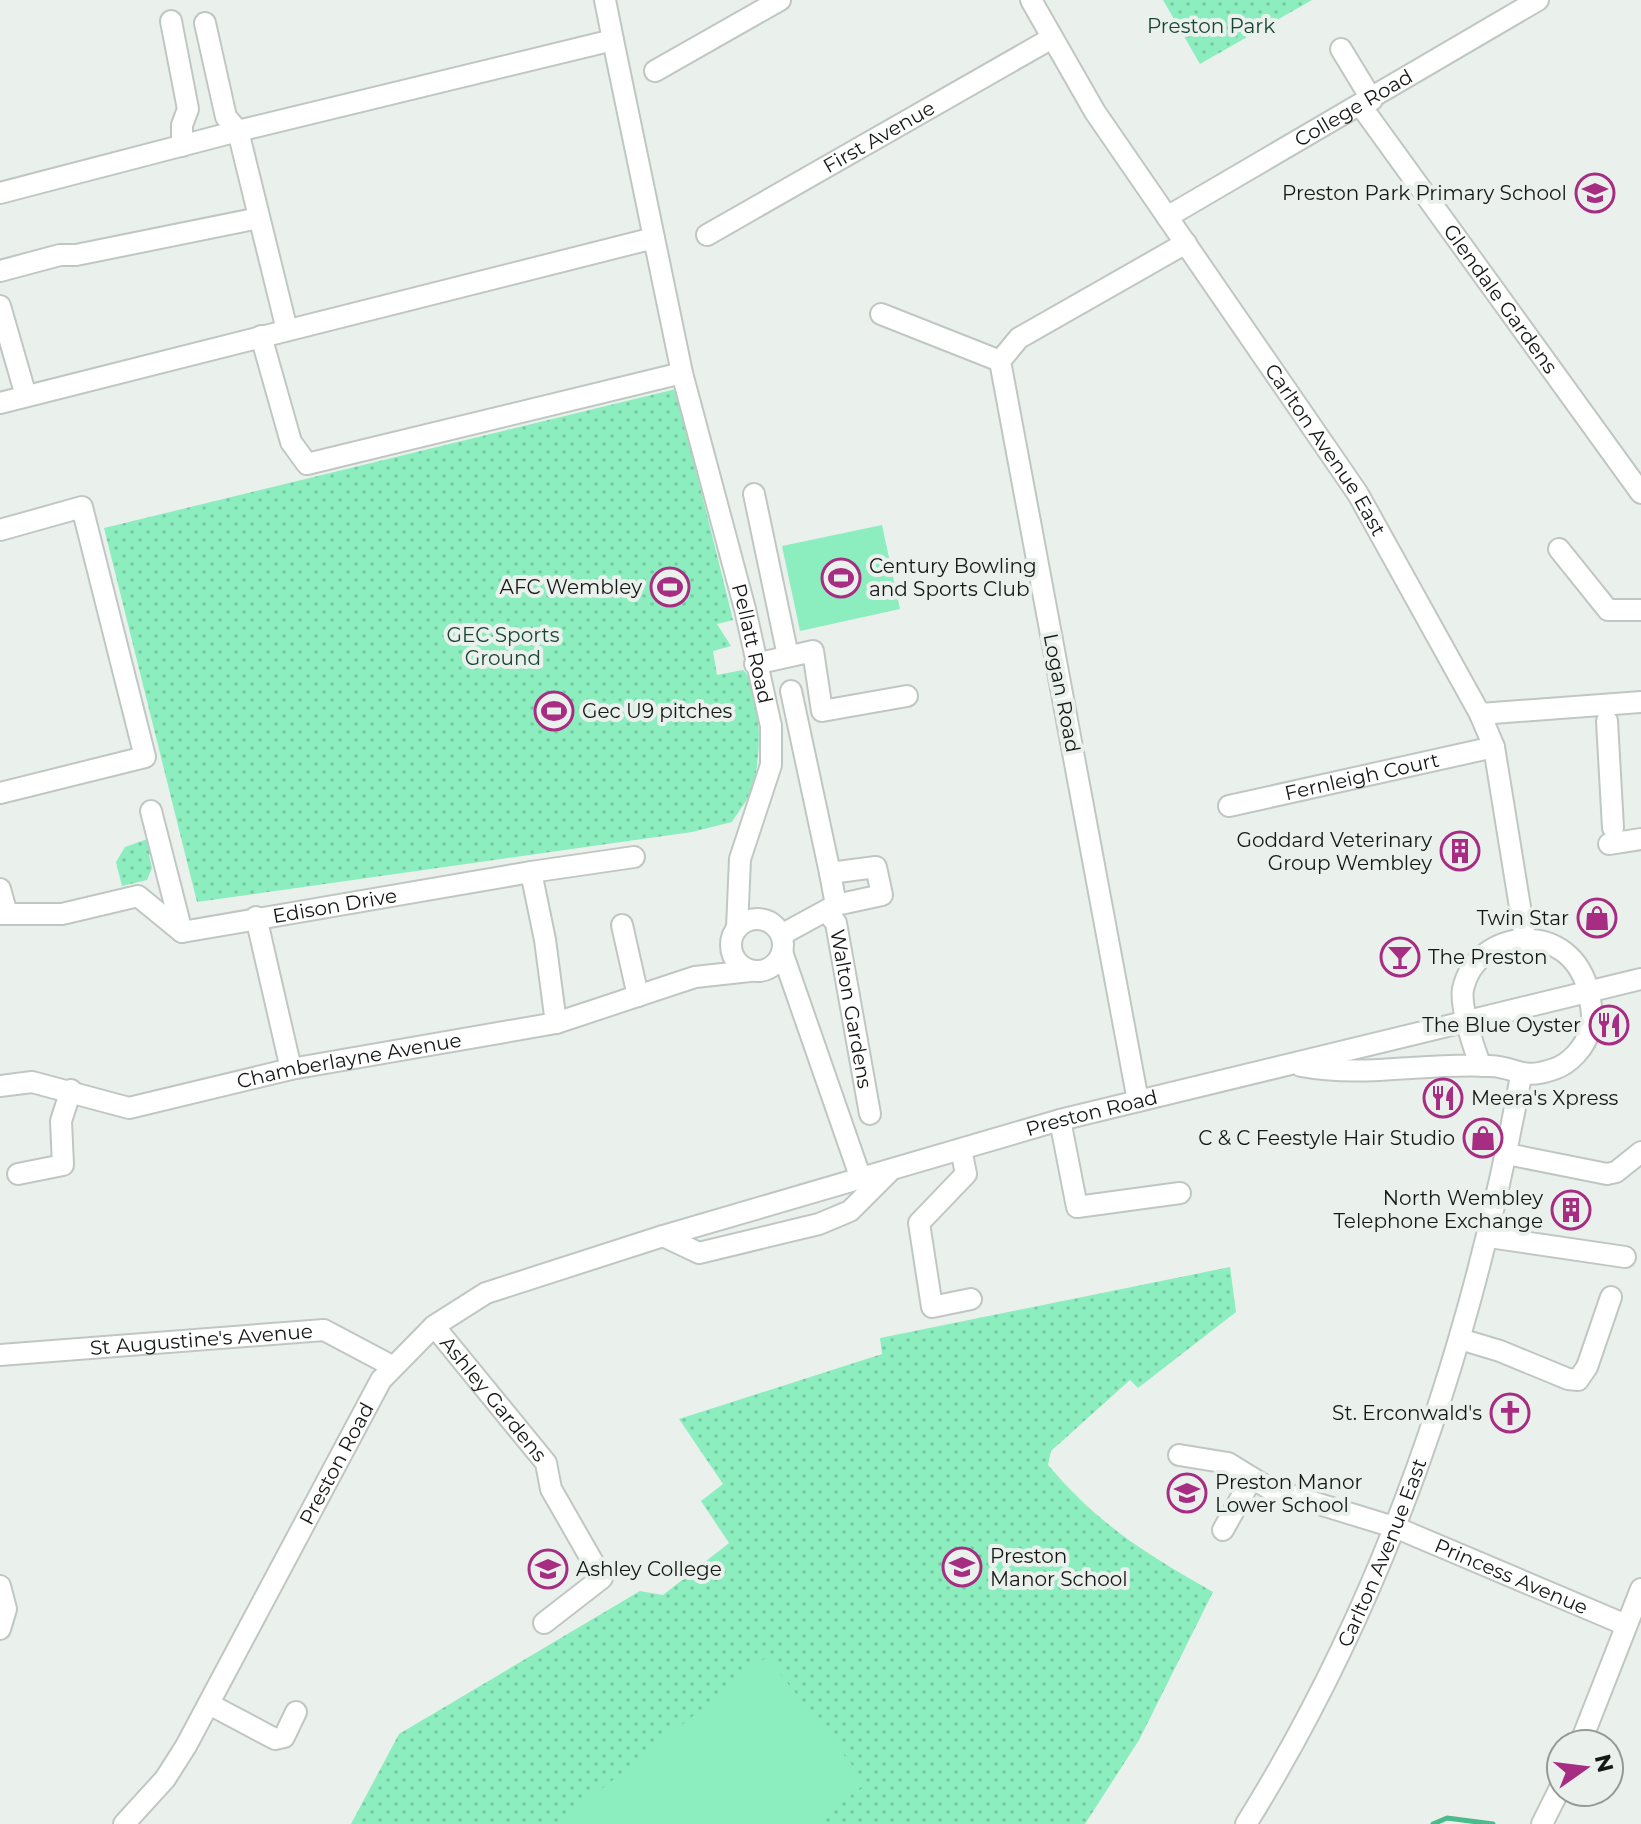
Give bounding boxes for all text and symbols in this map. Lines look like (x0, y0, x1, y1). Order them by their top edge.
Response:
park label: Preston Park (1147, 14, 1275, 38)
street label: College Road (1290, 64, 1417, 152)
street label: First Avenue (819, 95, 939, 178)
school or university icon: Preston Park Primary School (1574, 172, 1616, 214)
place label: Preston Park Primary School (1282, 181, 1567, 205)
street label: Glendale Gardens (1438, 219, 1563, 378)
street label: Carlton Avenue East (1260, 359, 1391, 540)
place label: Century Bowling and Sports Club (869, 554, 1037, 601)
sports icon: Century Bowling and Sports Club (820, 557, 862, 599)
sports icon: AFC Wembley (649, 566, 691, 608)
place label: AFC Wembley (500, 575, 642, 599)
street label: Pellatt Road (727, 581, 778, 706)
park label: GEC Sports Ground (447, 623, 560, 670)
street label: Logan Road (1039, 631, 1085, 755)
sports icon: Gec U9 pitches (533, 690, 575, 732)
place label: Gec U9 pitches (582, 699, 733, 723)
street label: Fernleigh Court (1282, 748, 1441, 805)
place label: Goddard Veterinary Group Wembley (1236, 828, 1432, 875)
building icon: Goddard Veterinary Group Wembley (1439, 830, 1481, 872)
street label: Edison Drive (271, 883, 399, 928)
shop icon: Twin Star (1576, 897, 1618, 939)
place label: Twin Star (1477, 906, 1569, 930)
street label: Walton Gardens (825, 927, 877, 1091)
bar icon: The Preston (1379, 936, 1421, 978)
place label: The Preston (1428, 945, 1548, 969)
restaurant icon: The Blue Oyster (1588, 1004, 1630, 1046)
place label: The Blue Oyster (1422, 1013, 1581, 1037)
street label: Chamberlayne Avenue (234, 1028, 463, 1094)
restaurant icon: Meera's Xpress (1422, 1077, 1464, 1119)
street label: Preston Road (1023, 1085, 1160, 1141)
place label: Meera's Xpress (1471, 1086, 1618, 1110)
shop icon: C & C Feestyle Hair Studio (1462, 1117, 1504, 1159)
place label: C & C Feestyle Hair Studio (1198, 1126, 1455, 1150)
place label: North Wembley Telephone Exchange (1333, 1186, 1543, 1233)
building icon: North Wembley Telephone Exchange (1550, 1189, 1592, 1231)
street label: St Augustine's Avenue (89, 1319, 314, 1360)
street label: Ashley Gardens (435, 1331, 552, 1467)
church icon: St. Erconwald's (1489, 1392, 1531, 1434)
street label: Preston Road (294, 1398, 379, 1529)
place label: St. Erconwald's (1332, 1401, 1482, 1425)
street label: Carlton Avenue East (1332, 1455, 1431, 1651)
place label: Preston Manor Lower School (1215, 1470, 1363, 1517)
school or university icon: Preston Manor Lower School (1166, 1472, 1208, 1514)
street label: Princess Avenue (1431, 1533, 1592, 1619)
place label: Preston Manor School (990, 1544, 1128, 1591)
school or university icon: Preston Manor School (941, 1546, 983, 1588)
school or university icon: Ashley College (527, 1548, 569, 1590)
place label: Ashley College (576, 1557, 722, 1581)
north arrow (1545, 1728, 1625, 1808)
text: N (1589, 1751, 1619, 1775)

